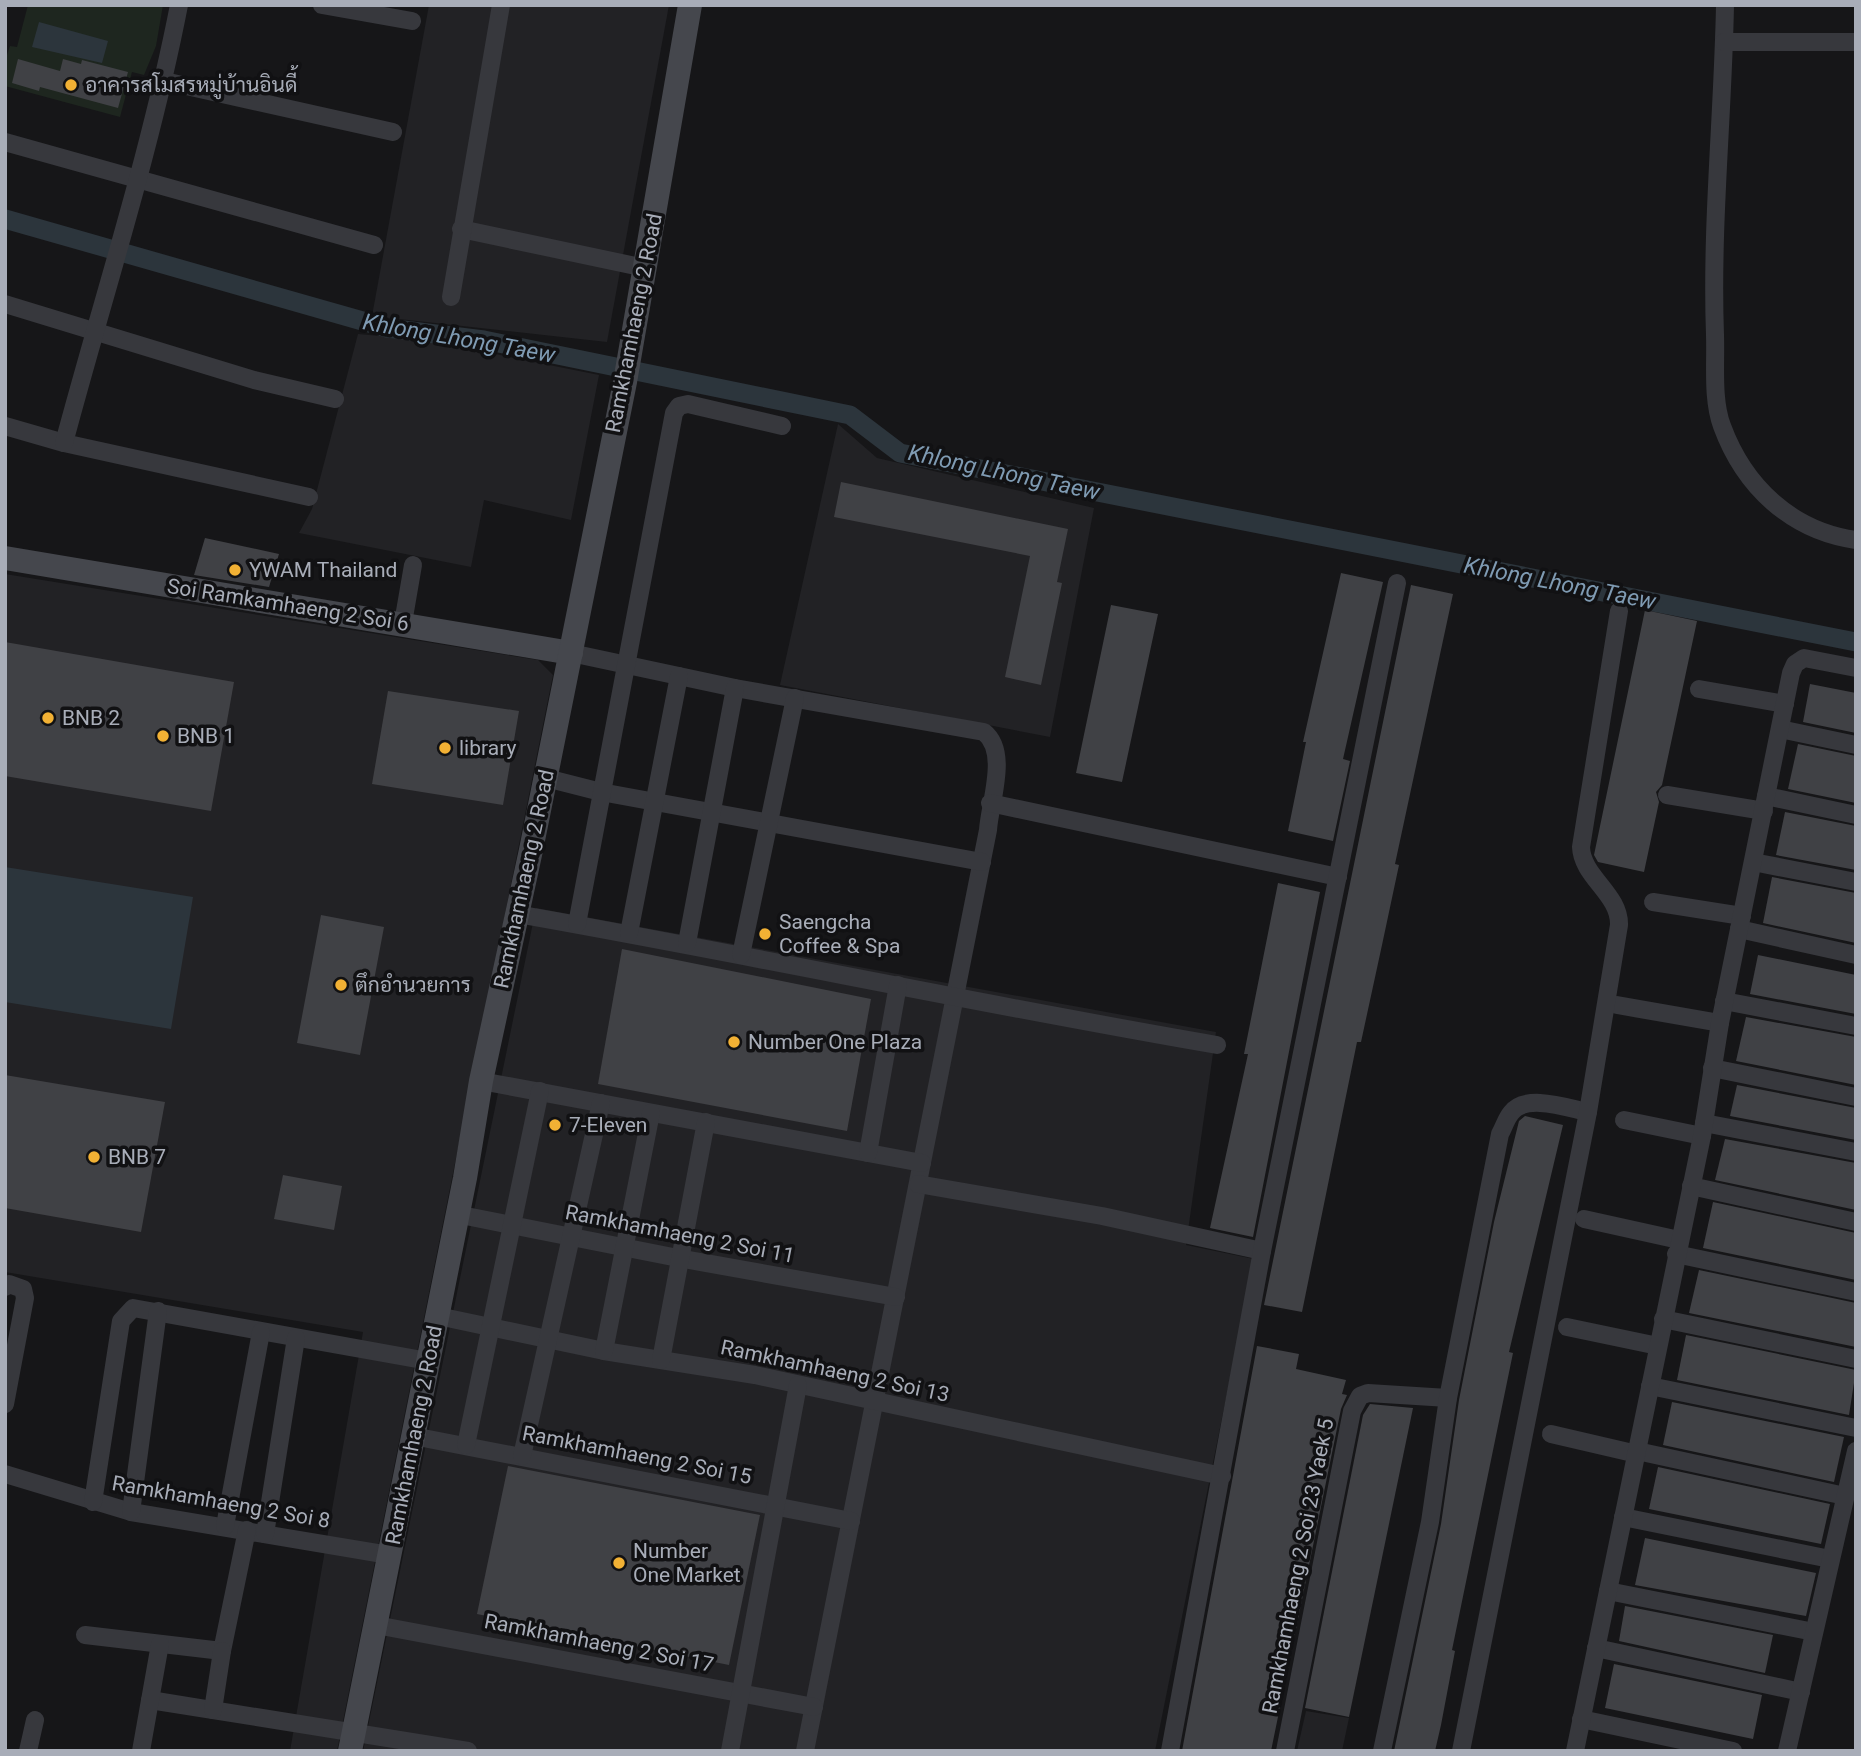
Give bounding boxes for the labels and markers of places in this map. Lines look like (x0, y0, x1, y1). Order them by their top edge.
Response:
place label: อาคารสโมสรหมู่บ้านอินดี้ (85, 65, 298, 100)
marker: อาคารสโมสรหมู่บ้านอินดี้ (63, 77, 79, 93)
place label: YWAM Thailand (249, 558, 397, 582)
marker: YWAM Thailand (227, 562, 243, 578)
place label: BNB 2 (62, 706, 120, 730)
marker: BNB 2 (40, 710, 56, 726)
place label: BNB 1 (177, 724, 235, 748)
marker: BNB 1 (155, 728, 171, 744)
place label: library (459, 736, 516, 760)
marker: library (437, 740, 453, 756)
place label: Saengcha Coffee & Spa (779, 910, 900, 958)
marker: Saengcha Coffee & Spa (757, 926, 773, 942)
place label: ตึกอำนวยการ (355, 972, 471, 997)
marker: ตึกอำนวยการ (333, 977, 349, 993)
place label: Number One Plaza (748, 1030, 922, 1054)
marker: Number One Plaza (726, 1034, 742, 1050)
place label: 7-Eleven (569, 1113, 647, 1137)
marker: 7-Eleven (547, 1117, 563, 1133)
place label: BNB 7 (108, 1145, 166, 1169)
marker: BNB 7 (86, 1149, 102, 1165)
place label: Number One Market (633, 1539, 741, 1587)
marker: Number One Market (611, 1555, 627, 1571)

